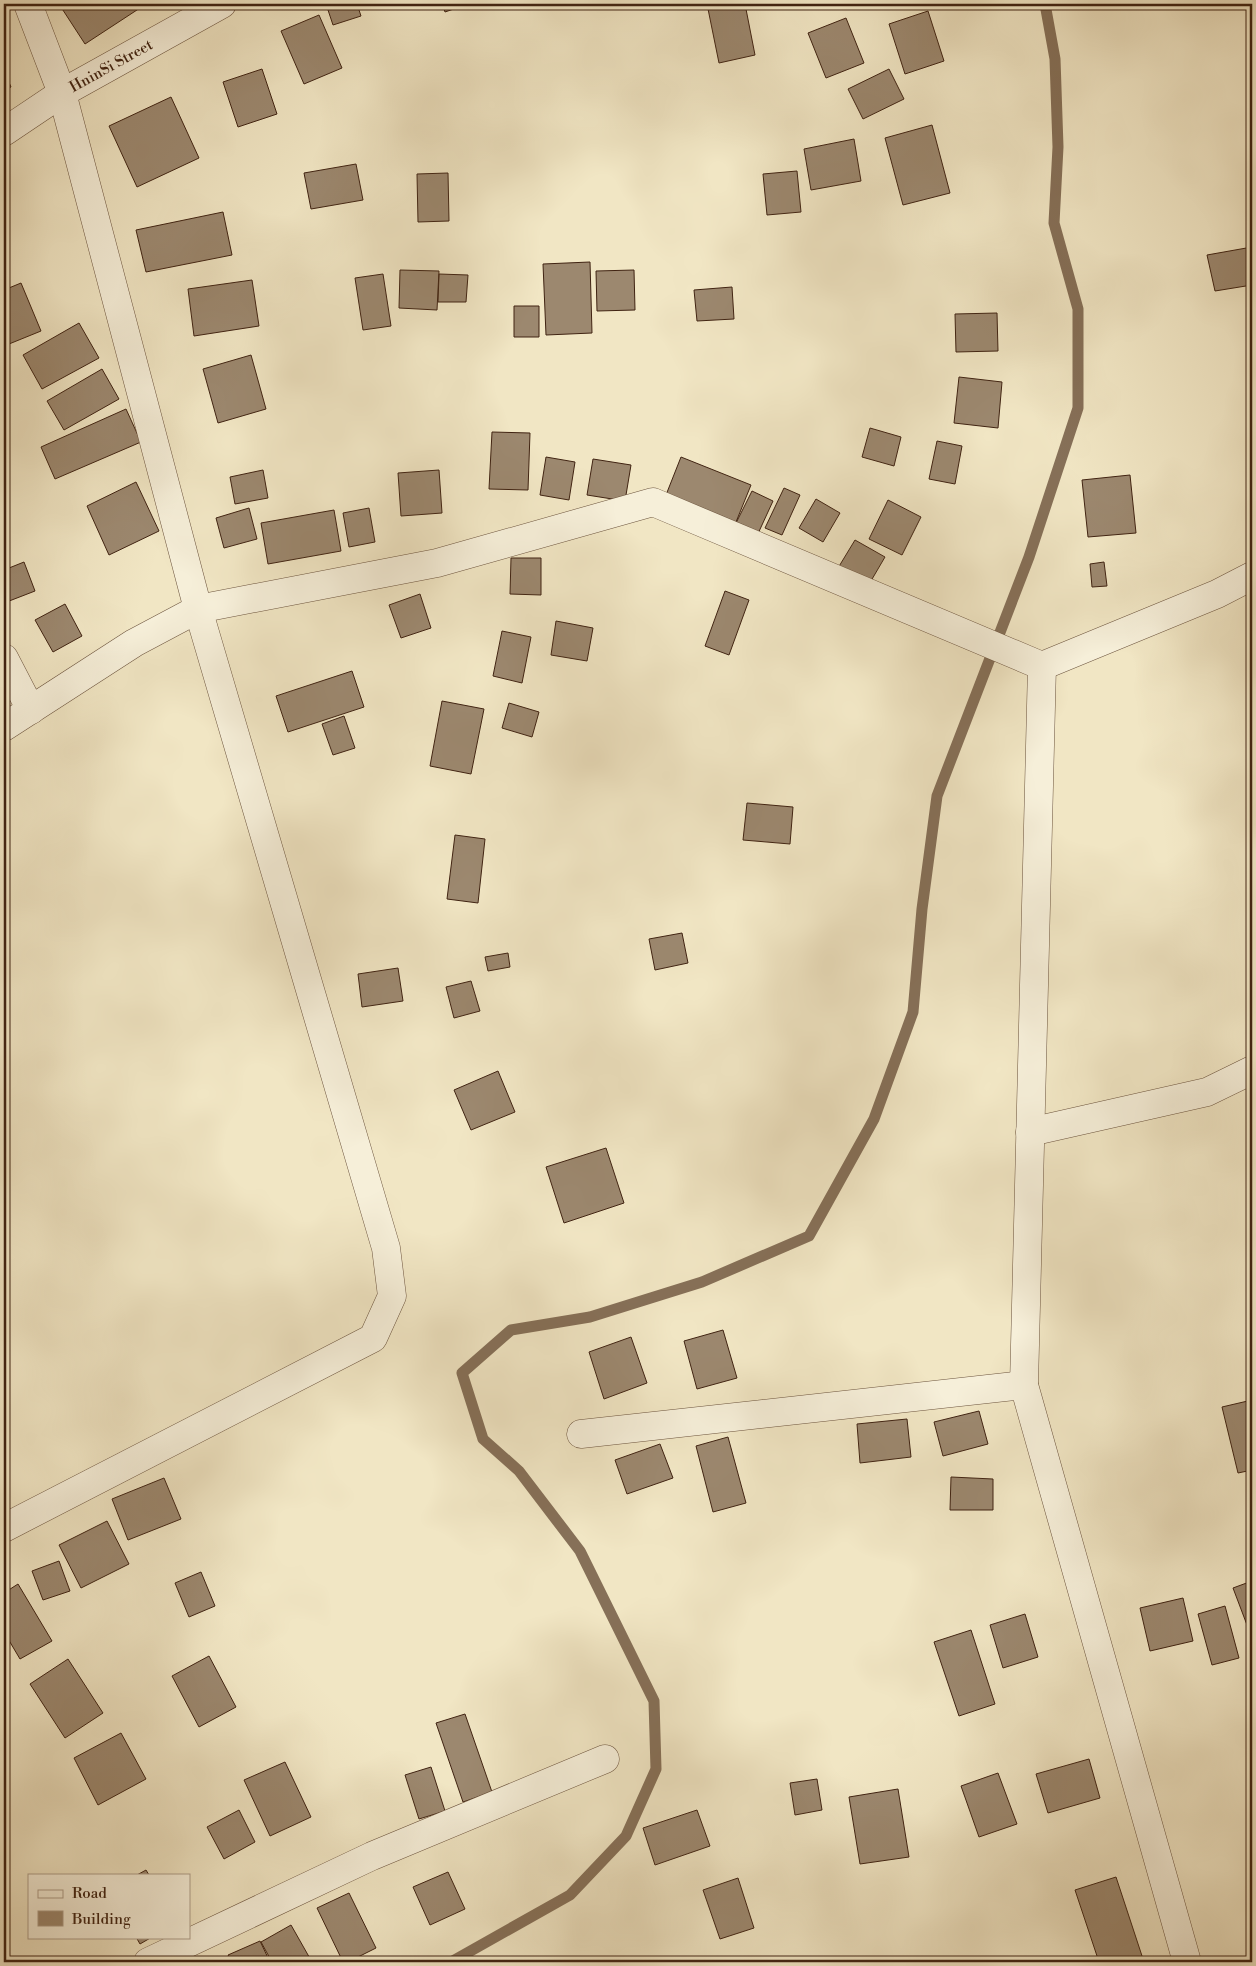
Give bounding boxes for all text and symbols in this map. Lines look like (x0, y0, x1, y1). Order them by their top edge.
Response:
street label: HninSi Street (66, 35, 157, 96)
legend (28, 1874, 190, 1938)
text: Road (72, 1884, 107, 1903)
text: Building (71, 1910, 131, 1929)

